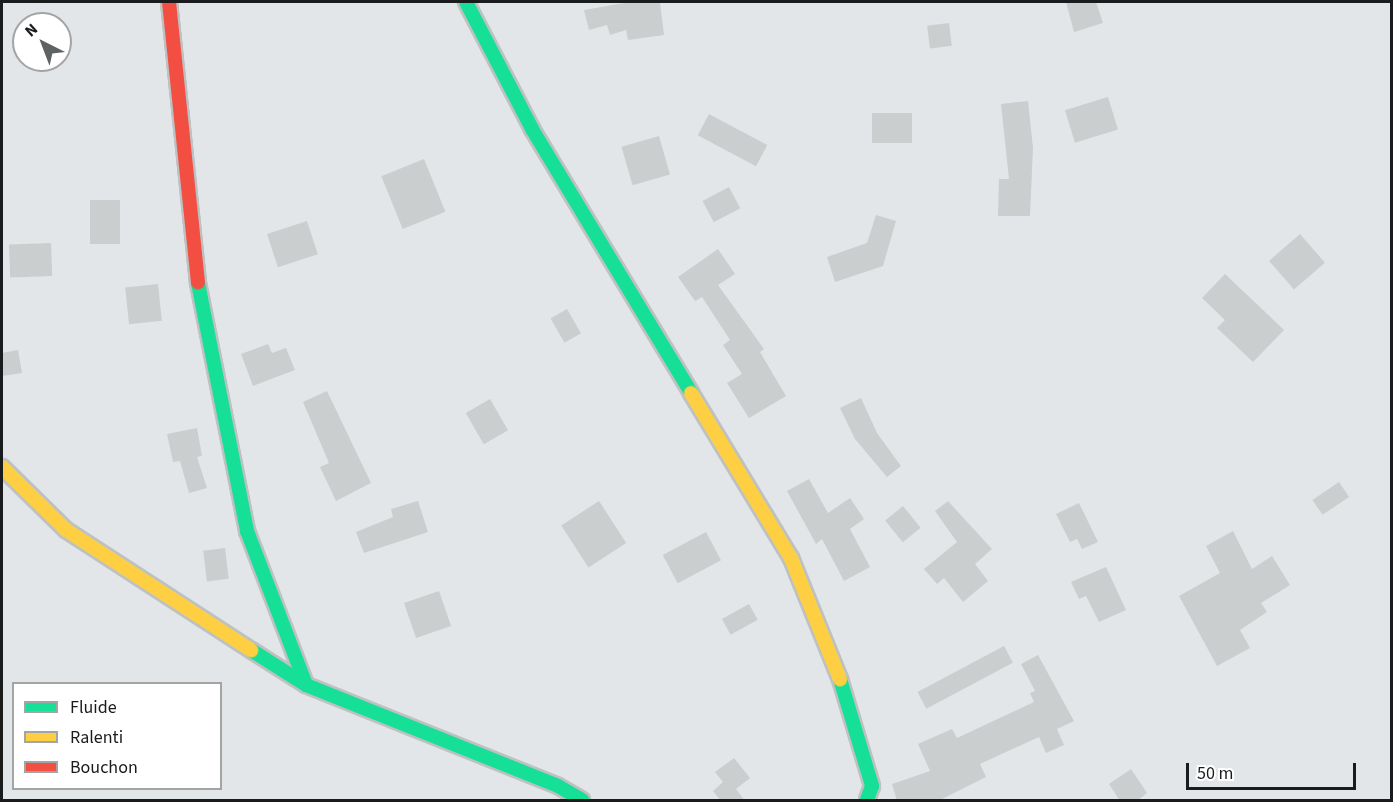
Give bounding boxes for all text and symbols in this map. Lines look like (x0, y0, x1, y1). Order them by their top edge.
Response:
north arrow (12, 12, 72, 72)
text: N (20, 18, 43, 42)
legend (12, 682, 222, 790)
text: Fluide (70, 695, 117, 720)
text: Ralenti (70, 725, 123, 750)
scale bar (1189, 751, 1358, 789)
text: Bouchon (70, 755, 138, 780)
text: 50 m (1197, 761, 1233, 786)

